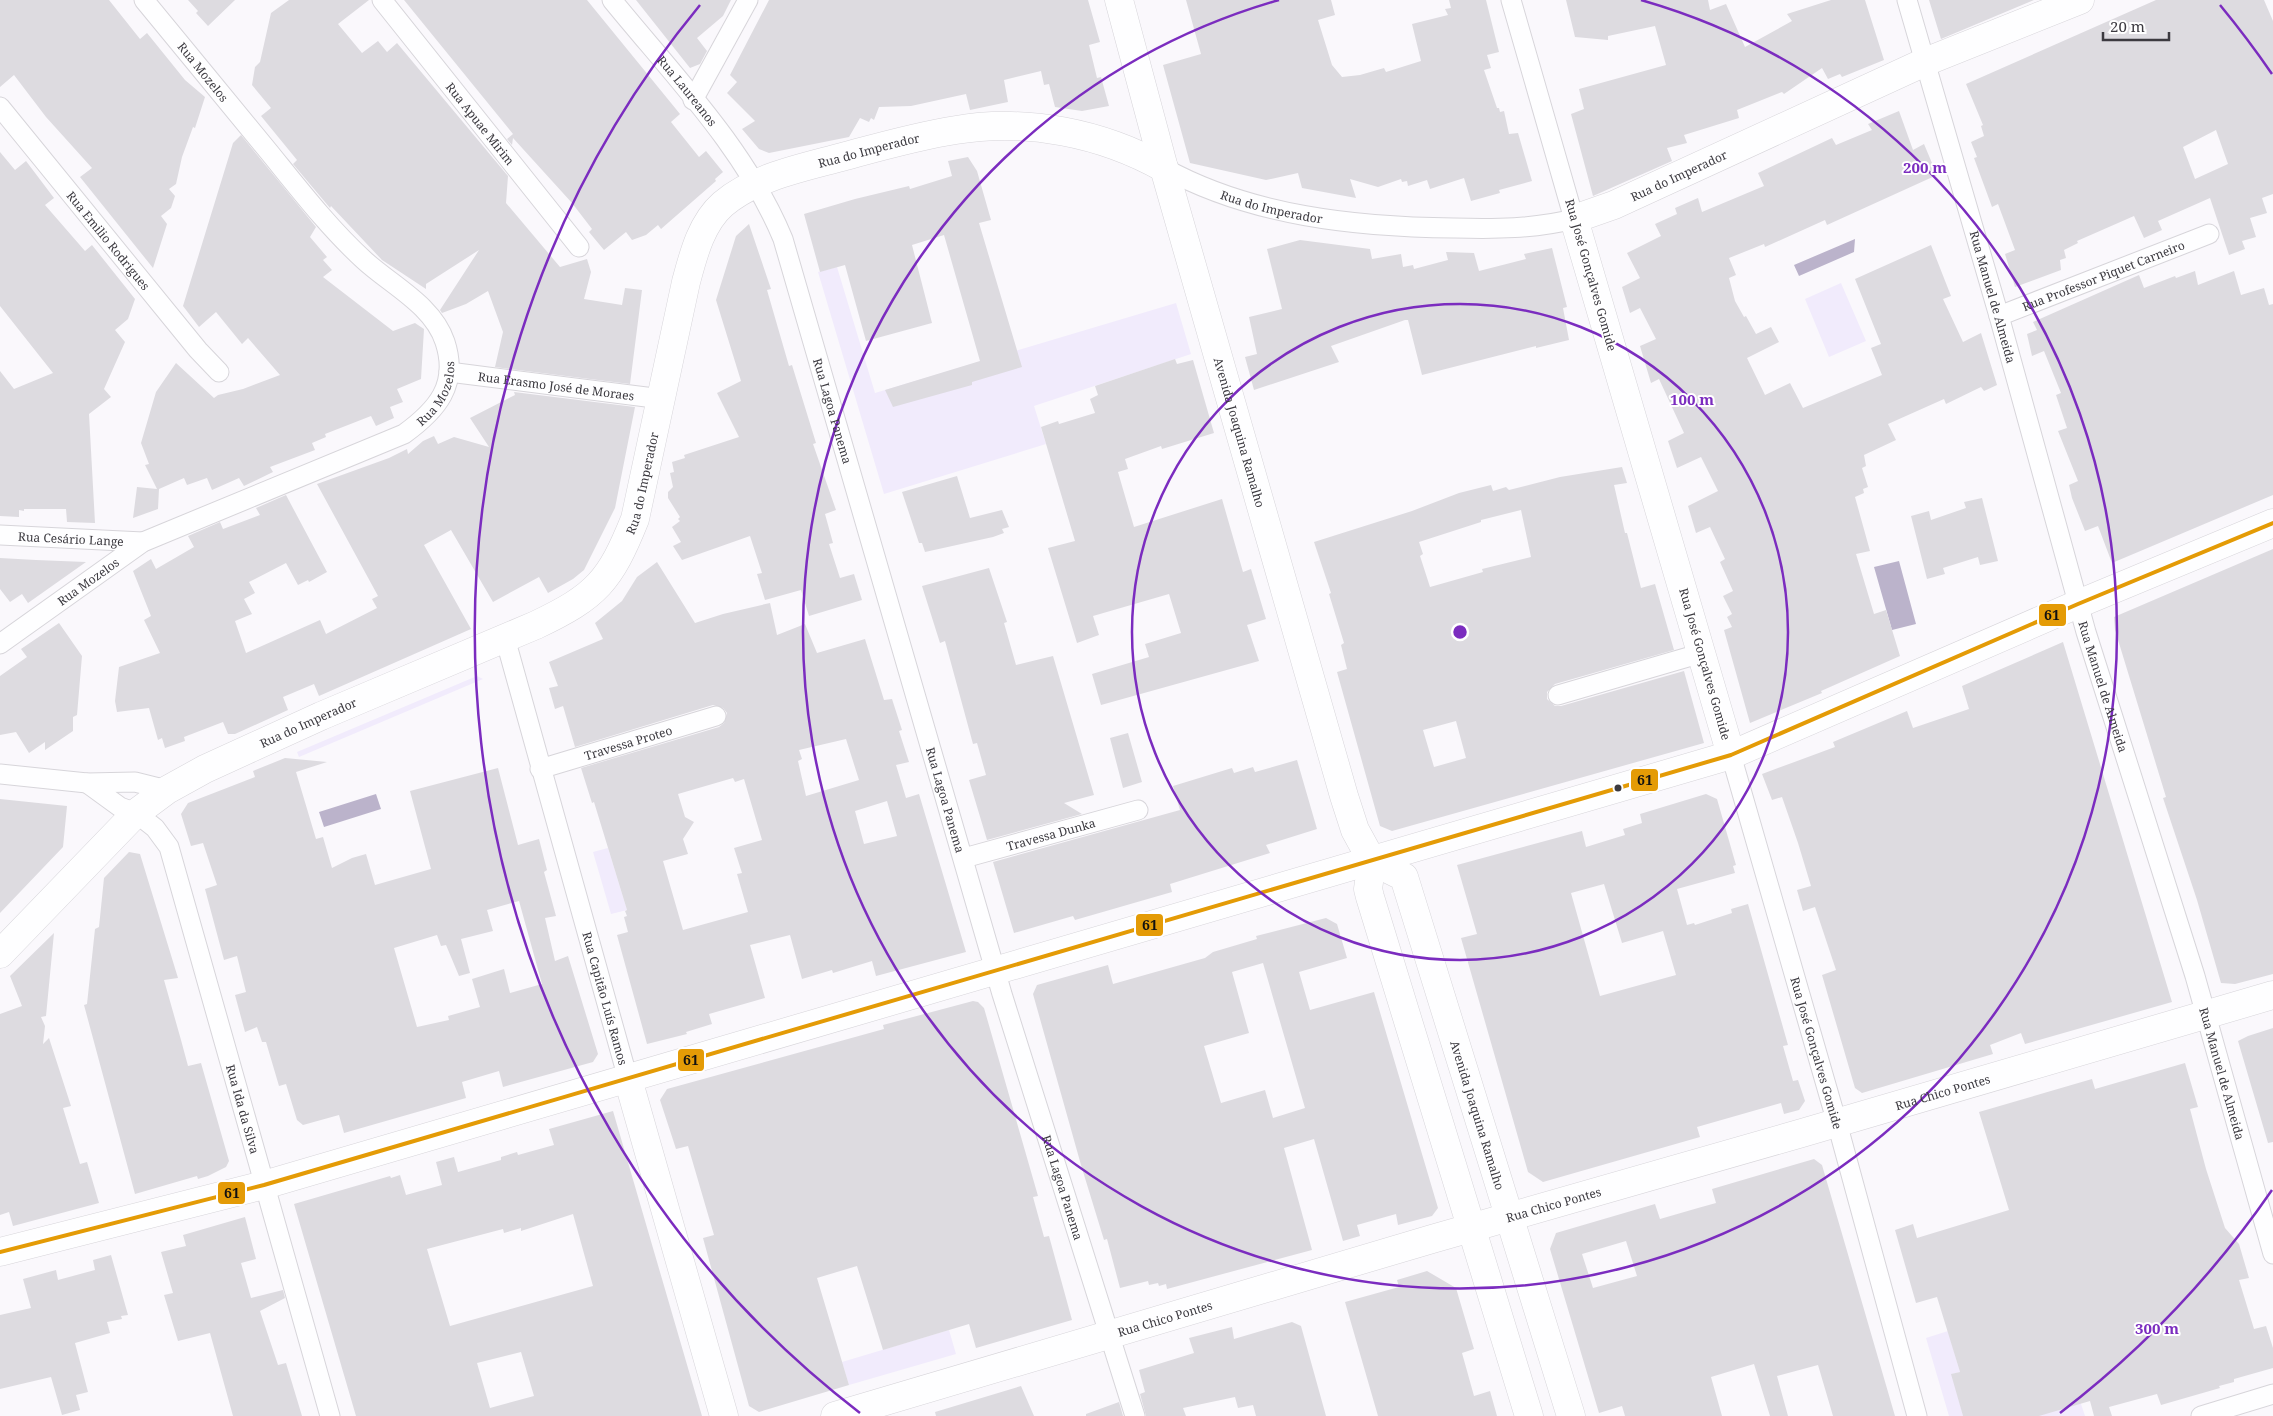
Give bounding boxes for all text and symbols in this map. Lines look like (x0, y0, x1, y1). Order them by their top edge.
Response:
scale bar (2103, 10, 2169, 42)
text: 20 m (2110, 16, 2145, 36)
street label: Rua Mozelos (174, 39, 232, 105)
street label: Rua Laureanos (654, 52, 721, 129)
street label: Rua Apuae Mirim (442, 79, 519, 168)
street label: Rua do Imperador (816, 129, 921, 171)
street label: Rua do Imperador (1628, 146, 1730, 205)
text: 200 m (1903, 157, 1947, 177)
street label: Rua do Imperador (1218, 186, 1324, 227)
street label: Rua Emilio Rodrigues (63, 187, 154, 294)
street label: Rua José Gonçalves Gomide (1561, 197, 1621, 353)
street label: Rua Manuel de Almeida (1966, 229, 2020, 365)
street label: Rua Professor Piquet Carneiro (2020, 236, 2187, 315)
street label: Avenida Joaquina Ramalho (1210, 355, 1269, 510)
street label: Rua Lagoa Panema (809, 356, 856, 466)
street label: Rua Mozelos (412, 361, 458, 429)
street label: Rua Erasmo José de Moraes (477, 367, 635, 404)
text: 100 m (1670, 389, 1714, 409)
street label: Rua do Imperador (621, 430, 662, 537)
street label: Rua Cesário Lange (18, 527, 124, 550)
street label: Rua Mozelos (54, 553, 122, 609)
street label: Rua José Gonçalves Gomide (1675, 586, 1735, 742)
line badge: 61 (2038, 603, 2067, 627)
text: 61 (2044, 605, 2060, 624)
street label: Rua Manuel de Almeida (2075, 619, 2132, 755)
centre of rings (1451, 623, 1469, 641)
street label: Rua do Imperador (257, 693, 359, 751)
street label: Travessa Proteo (582, 721, 674, 764)
street label: Rua Lagoa Panema (922, 745, 969, 855)
line badge: 61 (1630, 768, 1659, 792)
text: 61 (1637, 770, 1653, 789)
unlabelled marker (1613, 783, 1623, 793)
street label: Travessa Dunka (1004, 814, 1097, 854)
line badge: 61 (1135, 913, 1164, 937)
text: 61 (1142, 915, 1158, 934)
street label: Rua Capitão Luís Ramos (579, 930, 632, 1067)
street label: Rua José Gonçalves Gomide (1787, 975, 1847, 1131)
street label: Rua Manuel de Almeida (2196, 1005, 2249, 1142)
street label: Avenida Joaquina Ramalho (1447, 1038, 1509, 1192)
line badge: 61 (677, 1048, 705, 1072)
text: 61 (683, 1050, 699, 1069)
street label: Rua Ida da Silva (222, 1062, 264, 1156)
street label: Rua Chico Pontes (1893, 1070, 1992, 1114)
street label: Rua Lagoa Panema (1038, 1133, 1088, 1242)
line badge: 61 (217, 1181, 246, 1205)
text: 61 (224, 1183, 240, 1202)
street label: Rua Chico Pontes (1504, 1183, 1603, 1226)
street label: Rua Chico Pontes (1115, 1296, 1214, 1340)
text: 300 m (2135, 1318, 2179, 1338)

